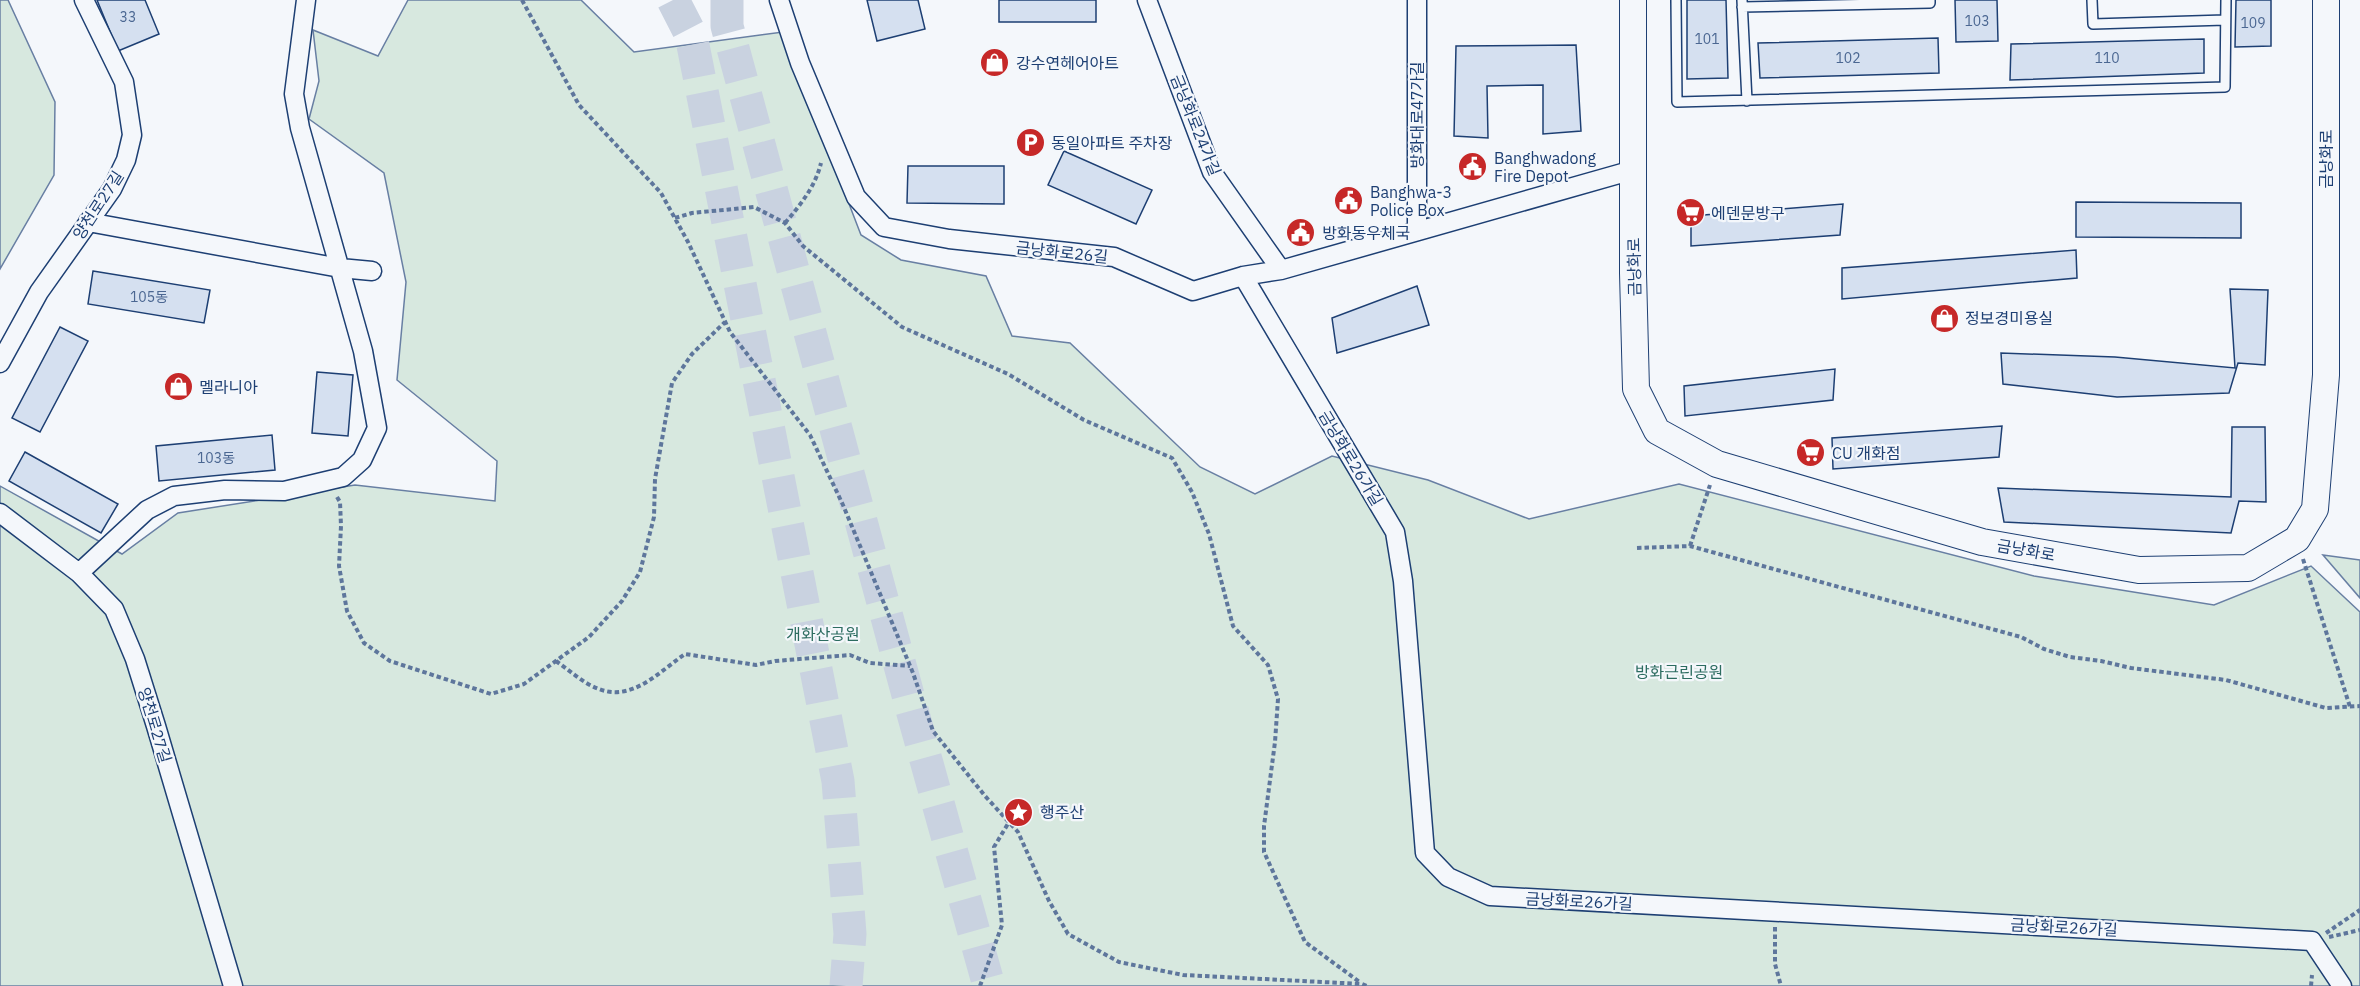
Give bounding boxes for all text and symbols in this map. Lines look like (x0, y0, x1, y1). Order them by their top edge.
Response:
house number: 33 (120, 8, 136, 26)
house number: 103 (1964, 12, 1990, 30)
house number: 109 (2240, 14, 2266, 32)
house number: 101 (1694, 30, 1720, 48)
shop icon: 강수연헤어아트 (979, 47, 1011, 79)
house number: 102 (1835, 49, 1861, 67)
house number: 110 (2094, 49, 2120, 67)
place label: 강수연헤어아트 (1016, 53, 1119, 73)
street label: 방화대로47가길 (1407, 61, 1427, 169)
street label: 금낭화로24가길 (1167, 71, 1225, 179)
parking icon: 동일아파트 주차장 (1014, 127, 1046, 159)
street label: 금낭화로 (2316, 129, 2336, 188)
place label: 동일아파트 주차장 (1051, 133, 1173, 153)
place label: Banghwadong Fire Depot (1494, 148, 1597, 186)
public building icon: Banghwadong Fire Depot (1457, 151, 1489, 183)
street label: 양천로27길 (68, 167, 128, 243)
place label: Banghwa-3 Police Box (1370, 182, 1452, 220)
public building icon: Banghwa-3 Police Box (1333, 185, 1365, 217)
supermarket icon: 에덴문방구 (1674, 197, 1706, 229)
place label: 에덴문방구 (1711, 203, 1785, 223)
public building icon: 방화동우체국 (1285, 217, 1317, 249)
place label: 방화동우체국 (1322, 223, 1410, 243)
street label: 금낭화로26길 (1015, 237, 1109, 267)
street label: 금낭화로 (1623, 237, 1645, 297)
house number: 105동 (130, 288, 168, 306)
shop icon: 정보경미용실 (1928, 302, 1960, 334)
place label: 정보경미용실 (1965, 308, 2053, 328)
shop icon: 멜라니아 (162, 371, 194, 403)
place label: 멜라니아 (199, 377, 258, 397)
street label: 금낭화로26가길 (1315, 407, 1387, 509)
supermarket icon: CU 개화점 (1795, 437, 1827, 469)
place label: CU 개화점 (1832, 443, 1901, 463)
house number: 103동 (197, 449, 235, 467)
street label: 금낭화로 (1995, 535, 2057, 565)
park label: 개화산공원 (786, 624, 860, 644)
park label: 방화근린공원 (1635, 662, 1723, 682)
street label: 양천로27길 (134, 685, 176, 765)
place icon: 행주산 (1003, 796, 1035, 828)
place label: 행주산 (1040, 802, 1084, 822)
street label: 금낭화로26가길 (1525, 888, 1633, 914)
street label: 금낭화로26가길 (2010, 914, 2118, 940)

